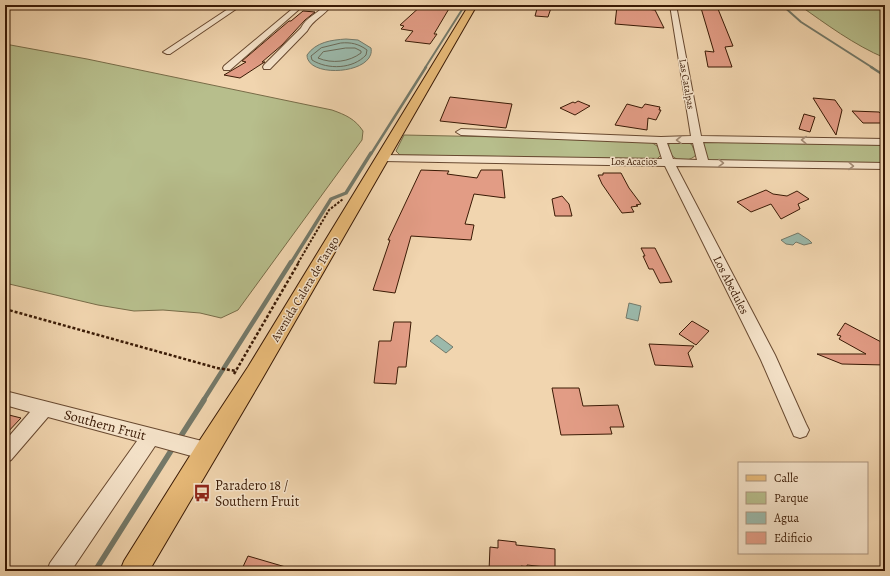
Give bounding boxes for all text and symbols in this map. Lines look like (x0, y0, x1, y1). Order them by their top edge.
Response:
street label: Las Catalpas (675, 58, 698, 110)
one-way arrow (676, 136, 682, 144)
one-way arrow (801, 136, 807, 145)
street label: Los Acacios (611, 155, 657, 168)
one-way arrow (718, 159, 724, 167)
one-way arrow (848, 161, 854, 170)
street label: Avenida Calera de Tango (267, 234, 343, 345)
street label: Los Abedules (709, 253, 753, 317)
street label: Southern Fruit (62, 405, 149, 445)
legend (738, 462, 868, 554)
text: Calle (774, 470, 798, 486)
place label: Paradero 18 / Southern Fruit (215, 476, 300, 511)
bus stop icon: Paradero 18 / Southern Fruit (192, 483, 212, 503)
text: Parque (774, 490, 809, 506)
text: Agua (773, 510, 800, 526)
text: Edificio (774, 530, 812, 546)

